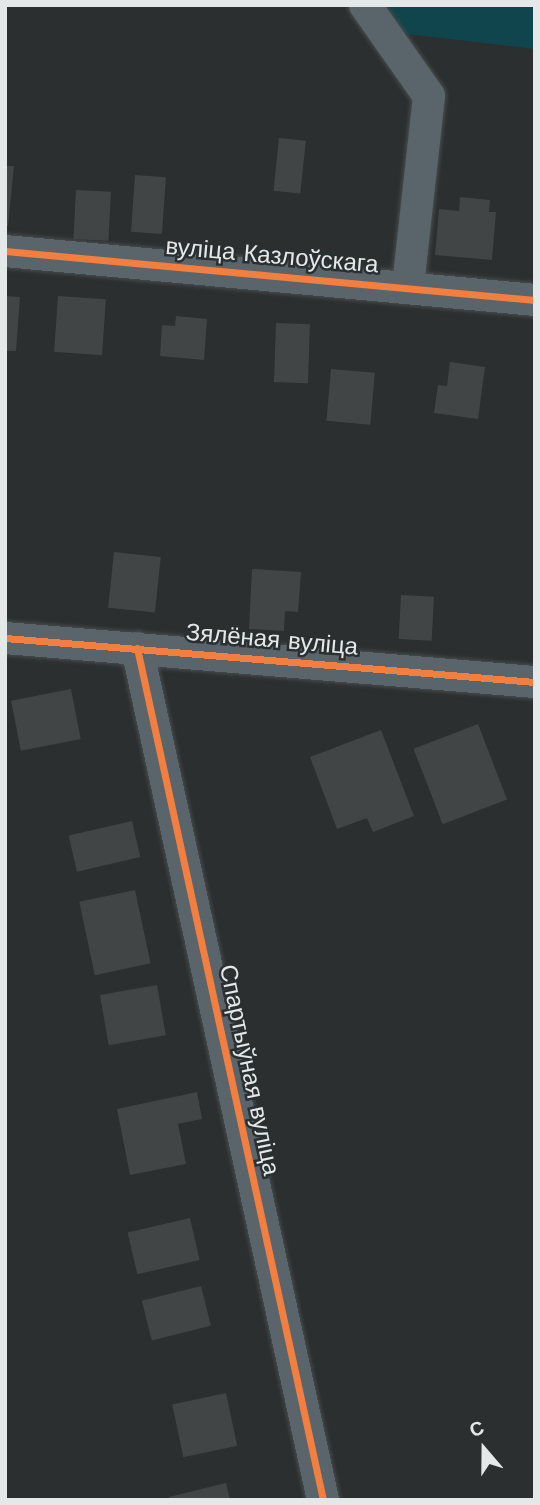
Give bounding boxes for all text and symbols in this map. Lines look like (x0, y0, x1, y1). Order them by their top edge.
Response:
street label: вуліца Казлоўскага (164, 232, 380, 280)
street label: Зялёная вуліца (185, 618, 359, 662)
street label: Спартыўная вуліца (213, 962, 285, 1178)
north arrow (449, 1414, 519, 1484)
text: С (466, 1416, 487, 1442)

